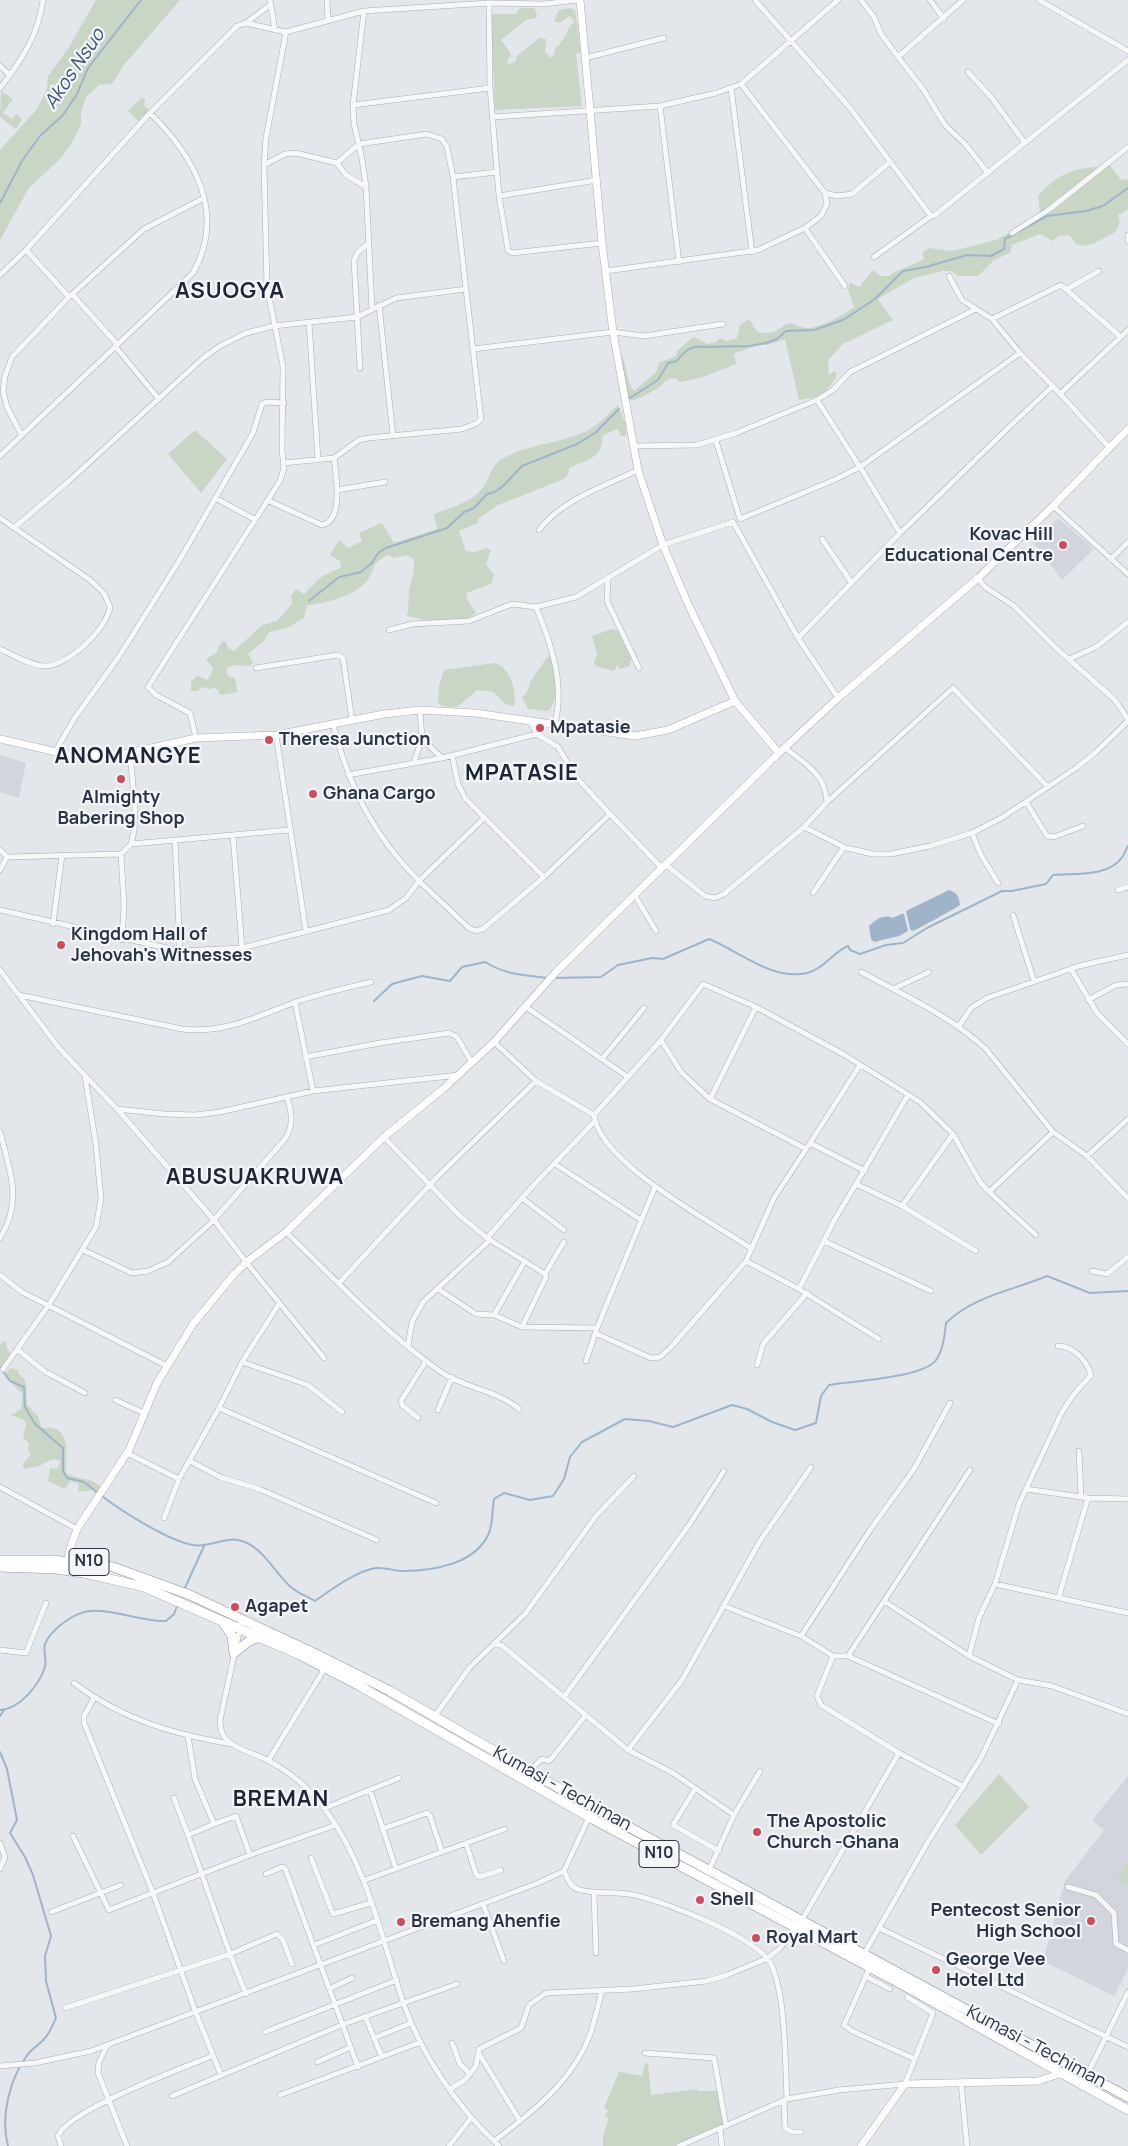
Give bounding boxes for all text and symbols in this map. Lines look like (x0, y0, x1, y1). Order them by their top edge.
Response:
water label: Akos Nsuo (40, 25, 110, 113)
district label: ASUOGYA (174, 279, 286, 305)
place label: Kovac Hill Educational Centre (885, 524, 1053, 566)
marker: Kovac Hill Educational Centre (1057, 539, 1069, 551)
place label: Mpatasie (550, 717, 631, 739)
marker: Mpatasie (534, 722, 546, 734)
place label: Theresa Junction (279, 729, 431, 751)
marker: Theresa Junction (263, 734, 275, 746)
district label: ANOMANGYE (53, 744, 203, 770)
district label: MPATASIE (464, 761, 580, 787)
marker: Almighty Babering Shop (115, 773, 127, 785)
place label: Ghana Cargo (323, 783, 436, 805)
place label: Almighty Babering Shop (57, 787, 185, 830)
marker: Ghana Cargo (307, 788, 319, 800)
place label: Kingdom Hall of Jehovah's Witnesses (71, 924, 252, 966)
marker: Kingdom Hall of Jehovah's Witnesses (55, 939, 67, 951)
district label: ABUSUAKRUWA (164, 1165, 346, 1191)
road number: N10 (69, 1548, 109, 1575)
place label: Agapet (245, 1596, 308, 1618)
marker: Agapet (229, 1601, 241, 1613)
street label: Kumasi - Techiman (489, 1742, 635, 1836)
district label: BREMAN (232, 1787, 330, 1813)
place label: The Apostolic Church -Ghana (767, 1811, 899, 1854)
marker: The Apostolic Church -Ghana (751, 1826, 763, 1838)
road number: N10 (639, 1840, 679, 1868)
place label: Shell (710, 1889, 754, 1911)
marker: Shell (694, 1894, 706, 1906)
place label: Pentecost Senior High School (931, 1900, 1081, 1942)
place label: Bremang Ahenfie (411, 1911, 561, 1933)
marker: Pentecost Senior High School (1085, 1915, 1097, 1927)
marker: Bremang Ahenfie (395, 1916, 407, 1928)
place label: Royal Mart (766, 1927, 858, 1949)
marker: Royal Mart (750, 1932, 762, 1944)
place label: George Vee Hotel Ltd (946, 1949, 1046, 1992)
marker: George Vee Hotel Ltd (930, 1964, 942, 1976)
street label: Kumasi - Techiman (962, 2001, 1110, 2093)

